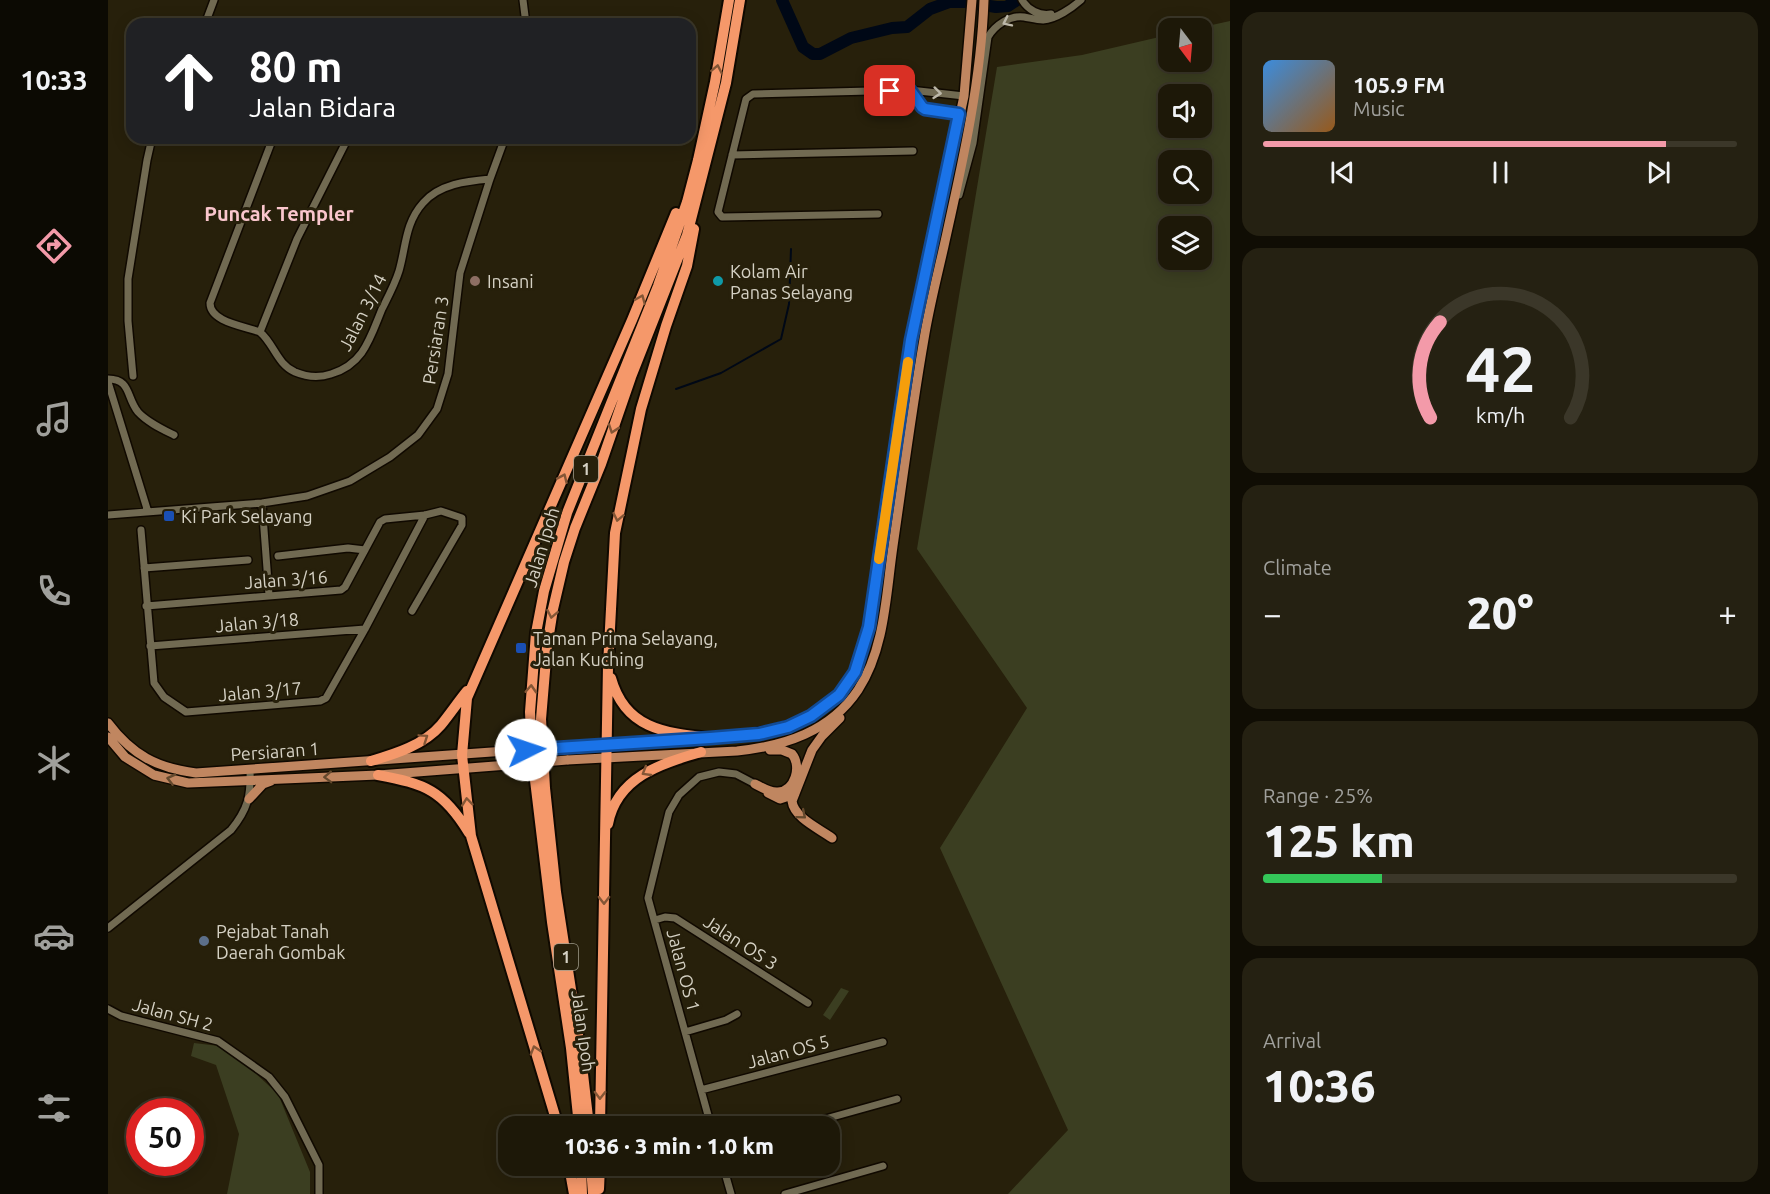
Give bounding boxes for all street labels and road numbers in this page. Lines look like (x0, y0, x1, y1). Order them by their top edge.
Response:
street label: Jalan 3/14 (334, 270, 390, 354)
street label: Persiaran 3 (418, 294, 452, 386)
road number: 1 (574, 456, 598, 482)
street label: Jalan Ipoh (519, 505, 563, 589)
street label: Jalan 3/16 (244, 566, 328, 592)
street label: Jalan 3/18 (214, 608, 300, 636)
street label: Jalan 3/17 (217, 677, 303, 705)
street label: Persiaran 1 (230, 738, 320, 764)
street label: Jalan OS 3 (700, 911, 782, 973)
street label: Jalan OS 1 (663, 927, 705, 1013)
road number: 1 (554, 944, 578, 970)
street label: Jalan Ipoh (568, 989, 600, 1073)
street label: Jalan SH 2 (130, 994, 216, 1034)
street label: Jalan OS 5 (745, 1030, 831, 1072)

